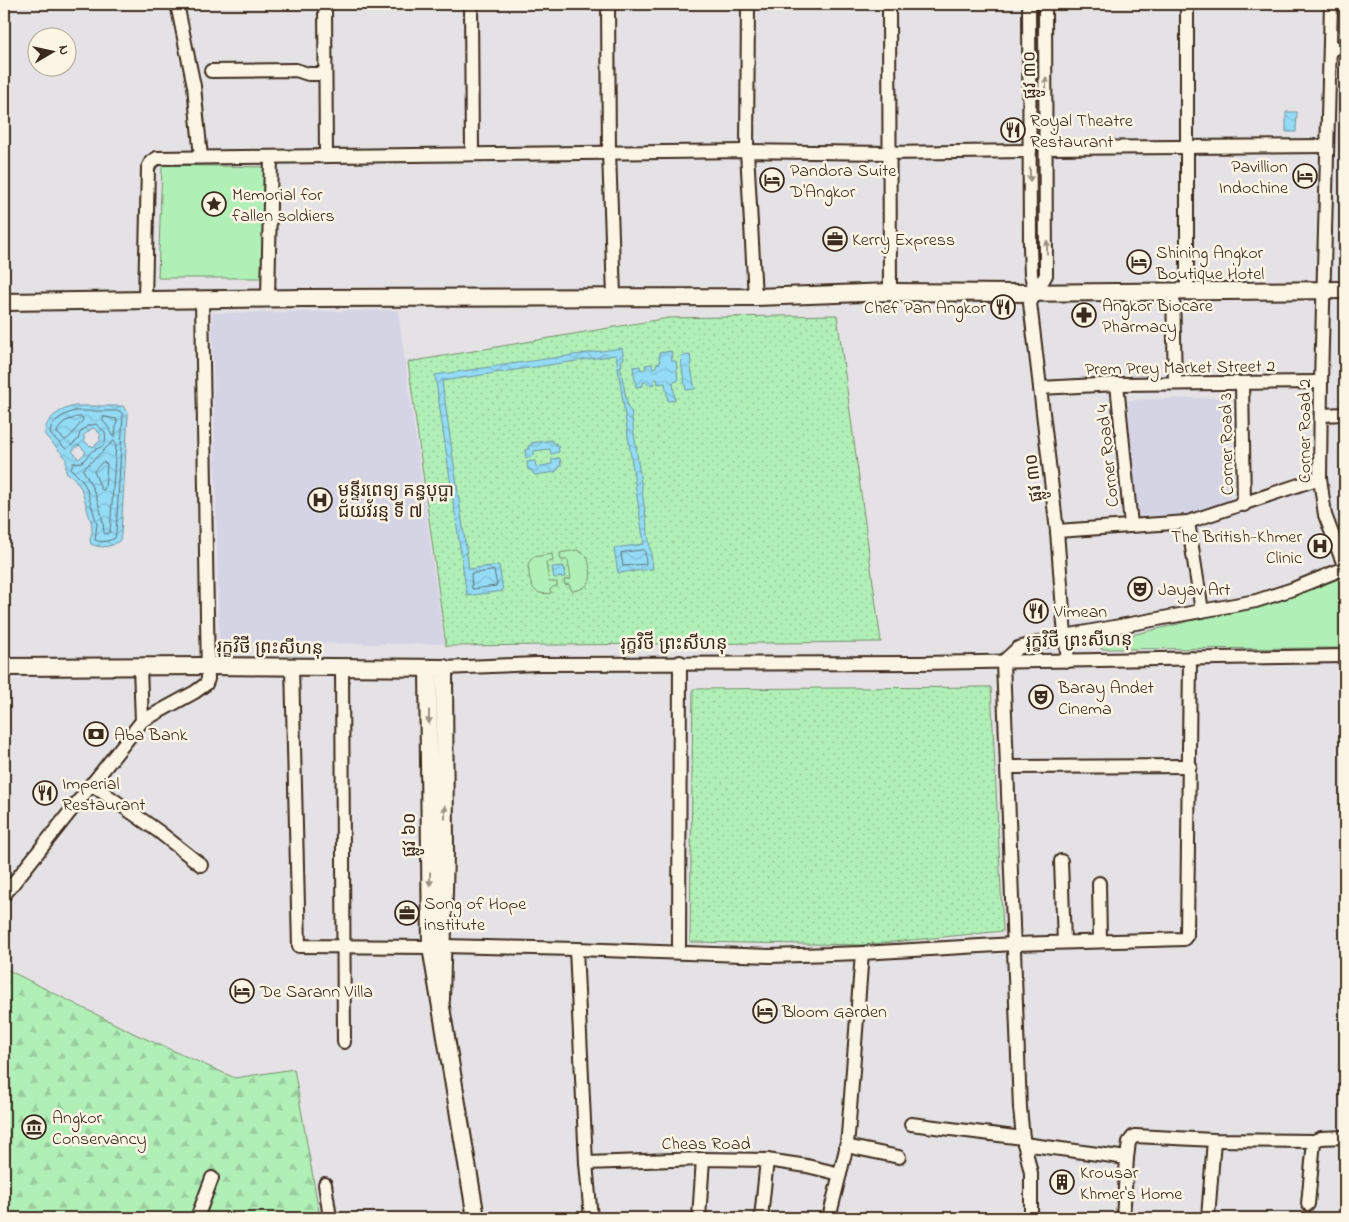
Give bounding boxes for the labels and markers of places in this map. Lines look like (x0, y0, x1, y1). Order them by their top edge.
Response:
place label: Royal Theatre Restaurant (1030, 109, 1134, 156)
restaurant icon: Royal Theatre Restaurant (1000, 117, 1026, 143)
place label: Pavillion Indochine (1219, 155, 1289, 202)
place label: Pandora Suite D'Angkor (789, 159, 897, 207)
hotel icon: Pavillion Indochine (1292, 163, 1318, 189)
hotel icon: Pandora Suite D'Angkor (759, 167, 785, 193)
place label: Memorial for fallen soldiers (232, 183, 335, 230)
place icon: Memorial for fallen soldiers (201, 191, 227, 217)
office icon: Kerry Express (822, 226, 848, 252)
place label: Kerry Express (852, 228, 955, 254)
place label: Shining Angkor Boutique Hotel (1155, 241, 1264, 288)
hotel icon: Shining Angkor Boutique Hotel (1126, 249, 1152, 275)
restaurant icon: Chef Pan Angkor (990, 294, 1016, 320)
place label: Angkor Biocare Pharmacy (1102, 294, 1214, 341)
place label: Chef Pan Angkor (864, 296, 986, 323)
pharmacy icon: Angkor Biocare Pharmacy (1071, 302, 1097, 328)
place label: មន្ទីរពេទ្យ គន្ធបុប្ផា ជ័យវ័រន្ម ទី ៧ (338, 479, 454, 526)
hospital icon: មន្ទីរពេទ្យ គន្ធបុប្ផា ជ័យវ័រន្ម ទី ៧ (307, 487, 333, 513)
place label: The British-Khmer Clinic (1171, 525, 1302, 572)
hospital icon: The British-Khmer Clinic (1307, 533, 1333, 559)
theatre icon: Jayav Art (1127, 576, 1153, 602)
place label: Jayav Art (1158, 578, 1230, 604)
restaurant icon: Vimean (1023, 598, 1049, 624)
place label: Vimean (1053, 600, 1107, 626)
place label: Baray Andet Cinema (1057, 676, 1154, 723)
theatre icon: Baray Andet Cinema (1028, 684, 1054, 710)
bank icon: Aba Bank (83, 721, 109, 747)
place label: Aba Bank (114, 723, 188, 749)
place label: Imperial Restaurant (62, 772, 145, 819)
restaurant icon: Imperial Restaurant (32, 780, 58, 806)
place label: Song of Hope institute (424, 892, 527, 939)
office icon: Song of Hope institute (394, 900, 420, 926)
hotel icon: De Sarann Villa (229, 978, 255, 1004)
place label: De Sarann Villa (259, 980, 373, 1006)
hotel icon: Bloom Garden (752, 998, 778, 1024)
place label: Bloom Garden (781, 1000, 887, 1026)
place label: Angkor Conservancy (52, 1106, 146, 1153)
museum icon: Angkor Conservancy (21, 1114, 47, 1140)
place label: Krousar Khmer's Home (1080, 1161, 1183, 1208)
building icon: Krousar Khmer's Home (1049, 1169, 1075, 1195)

